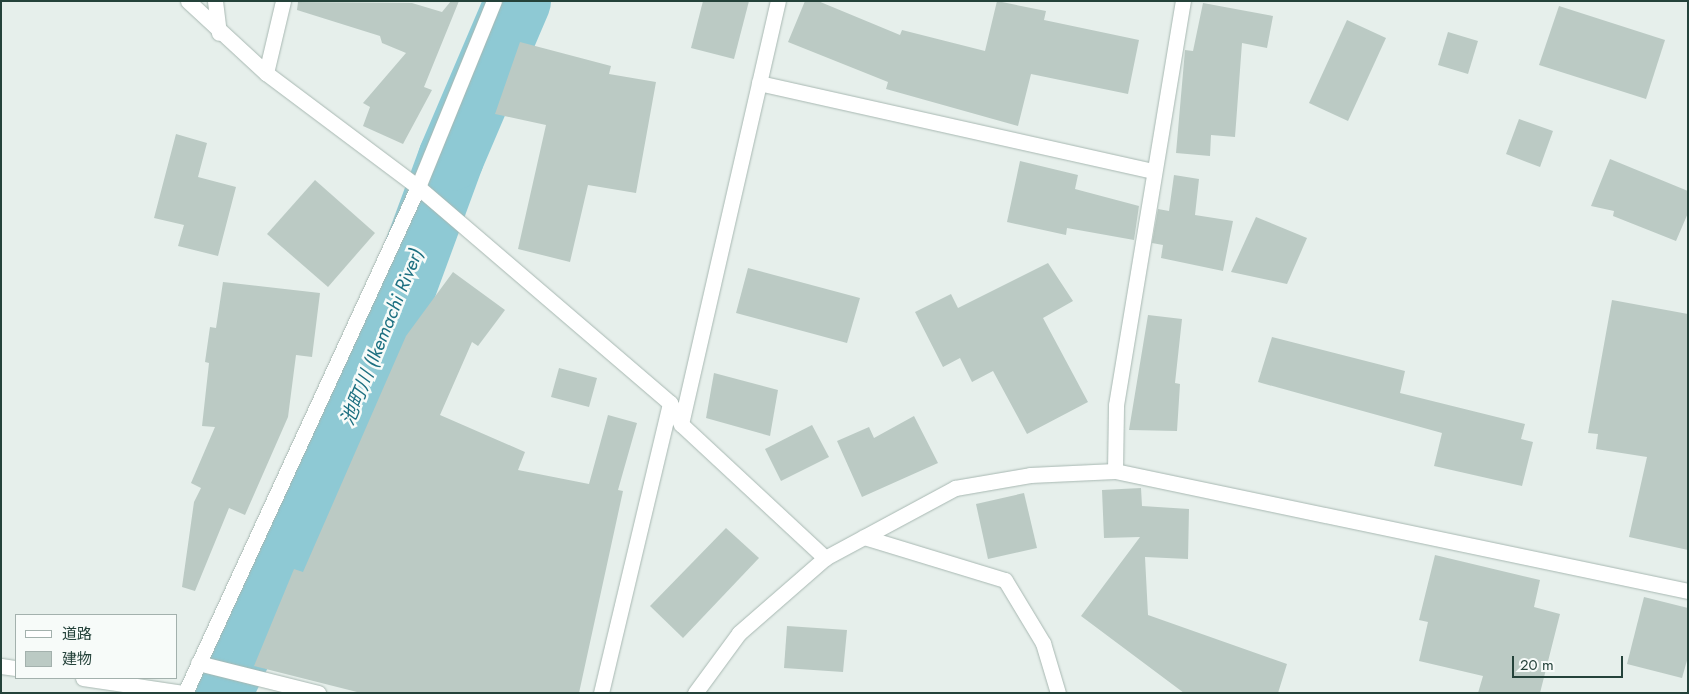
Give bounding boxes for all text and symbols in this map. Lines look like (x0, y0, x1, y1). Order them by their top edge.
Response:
water label: 池町川 (Ikemachi River) (336, 245, 428, 429)
legend (15, 614, 178, 679)
text: 道路 (62, 623, 92, 645)
scale bar (1514, 646, 1625, 678)
text: 建物 (62, 648, 92, 670)
text: 20 m (1520, 654, 1554, 676)

